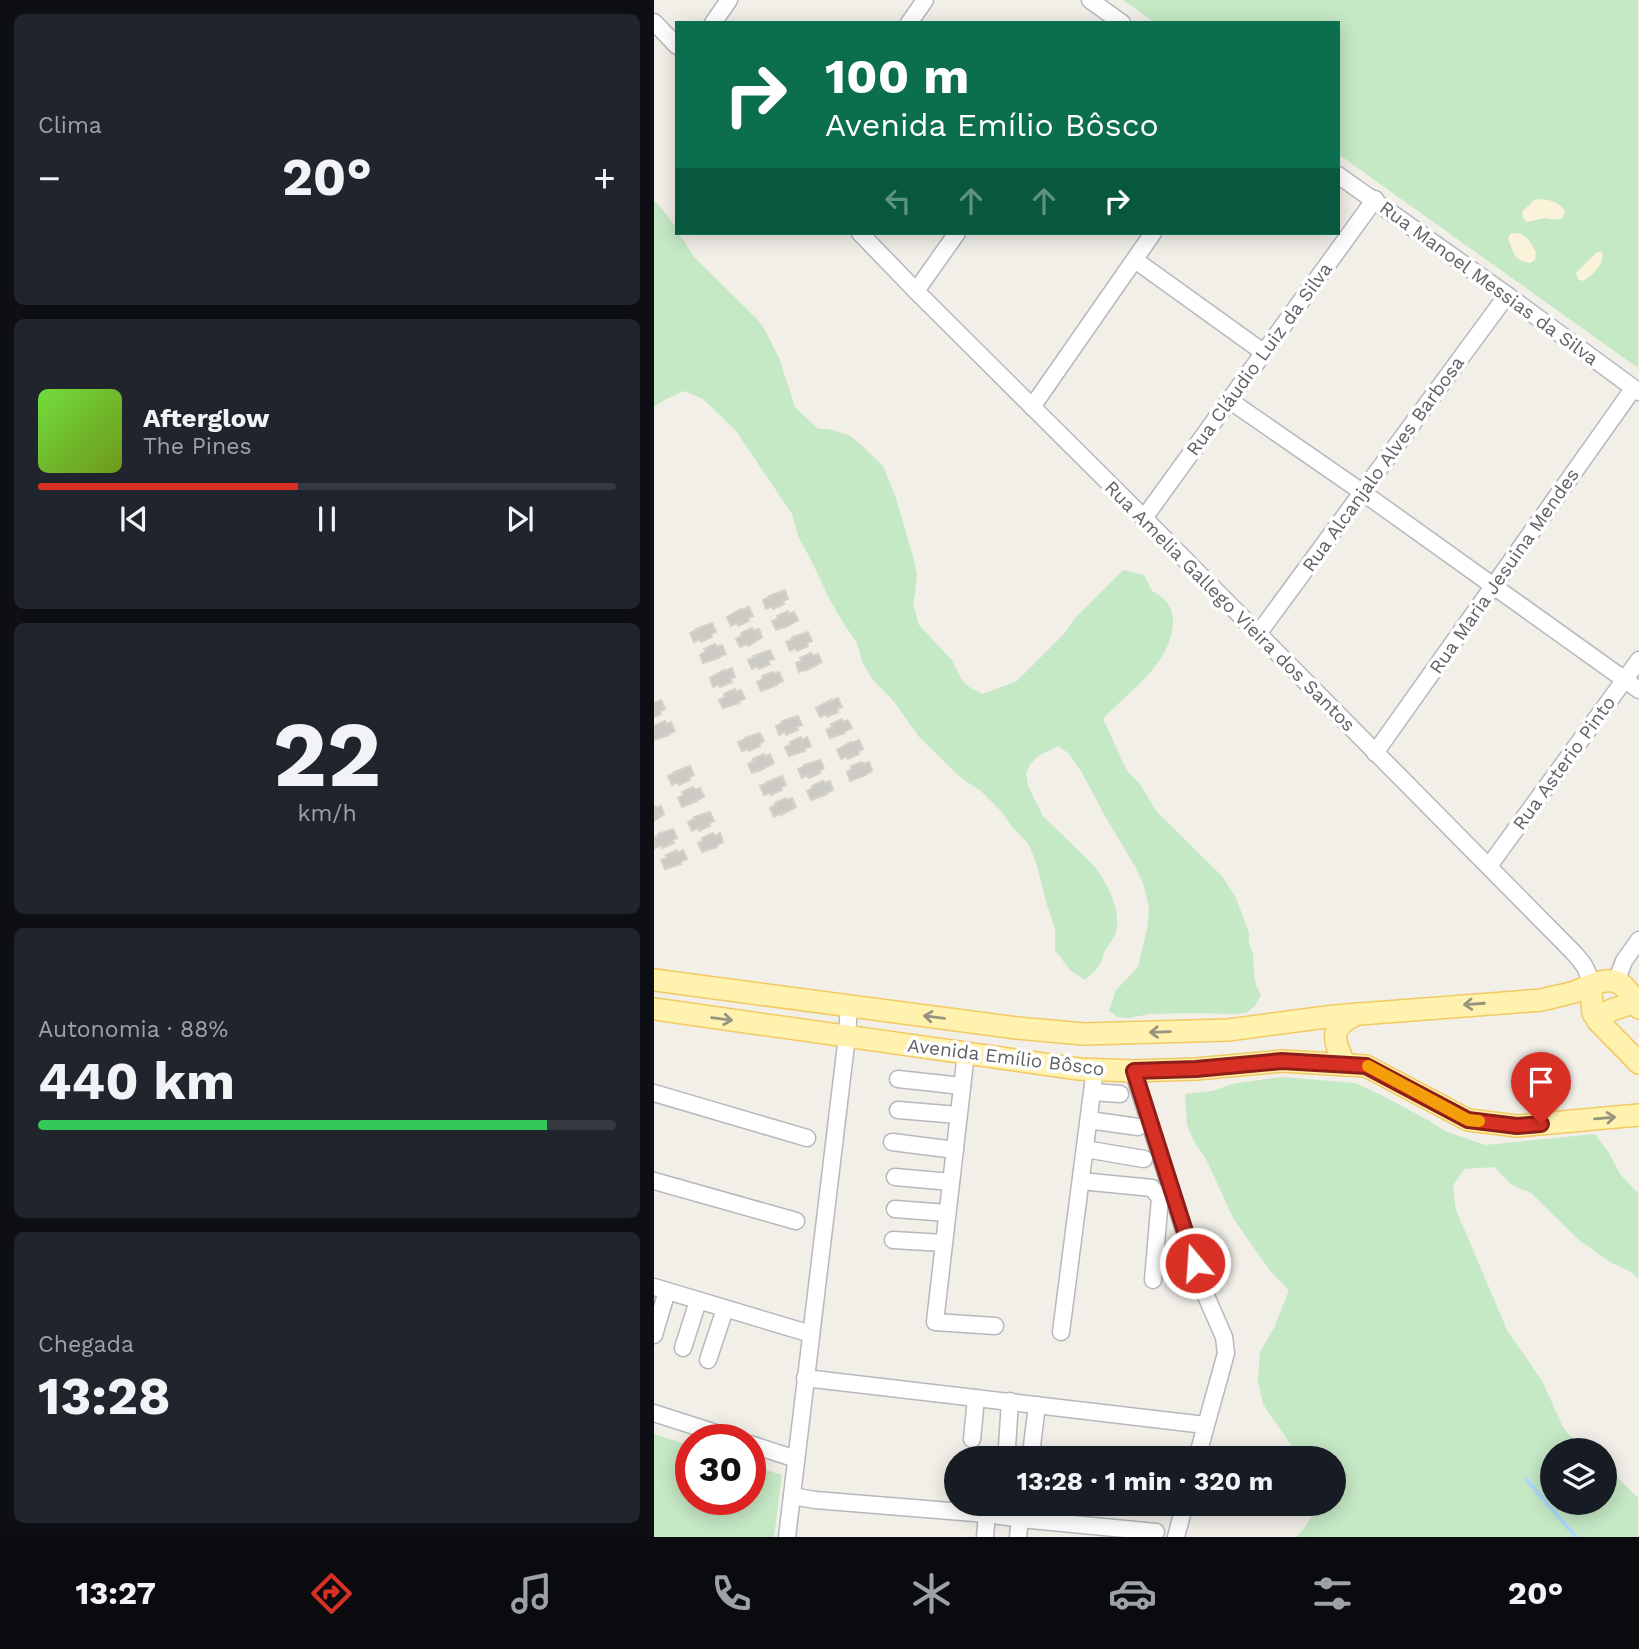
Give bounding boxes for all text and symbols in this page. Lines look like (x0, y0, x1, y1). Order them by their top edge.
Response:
text: 100 m (825, 47, 969, 105)
icon: right (710, 49, 801, 140)
text: Avenida Emílio Bôsco (825, 106, 1159, 144)
text: Clima (38, 112, 102, 139)
text: 20° (282, 147, 372, 208)
text: − (38, 156, 61, 200)
text: + (593, 156, 616, 200)
icon: left (879, 182, 917, 220)
icon: ahead (952, 182, 990, 220)
icon: ahead (1025, 182, 1063, 220)
icon: right (1098, 182, 1136, 220)
street label: Rua Manoel Messias da Silva (1375, 196, 1603, 370)
street label: Rua Cláudio Luiz da Silva (1181, 258, 1337, 460)
street label: Rua Alcanjalo Alves Barbosa (1297, 352, 1469, 576)
text: Afterglow (143, 403, 269, 433)
text: The Pines (143, 433, 252, 460)
street label: Rua Maria Jesuina Mendes (1424, 464, 1584, 678)
street label: Rua Amelia Gallego Vieira dos Santos (1100, 476, 1360, 736)
icon: previous (115, 500, 153, 538)
icon: pause (308, 500, 346, 538)
icon: next (501, 500, 539, 538)
street label: Rua Asterio Pinto (1508, 692, 1620, 834)
text: 22 (273, 701, 381, 808)
text: km/h (297, 800, 357, 827)
one-way arrow (1463, 998, 1485, 1011)
one-way arrow (923, 1010, 945, 1023)
one-way arrow (710, 1013, 732, 1026)
text: Autonomia · 88% (38, 1016, 228, 1043)
one-way arrow (1149, 1026, 1172, 1039)
street label: Avenida Emílio Bôsco (906, 1034, 1106, 1080)
text: 440 km (38, 1051, 235, 1112)
pin (1511, 1052, 1571, 1124)
icon: arrive (1522, 1063, 1560, 1101)
one-way arrow (1594, 1111, 1616, 1124)
position arrow (1158, 1226, 1232, 1300)
text: Chegada (38, 1331, 134, 1358)
text: 13:28 (38, 1366, 171, 1427)
speed limit sign: 30 (675, 1424, 766, 1515)
map controls (1540, 1438, 1617, 1515)
button: layers (1540, 1438, 1617, 1515)
text: 13:28 · 1 min · 320 m (1017, 1466, 1273, 1496)
icon: directions (307, 1569, 356, 1618)
icon: music (507, 1569, 556, 1618)
icon: phone (707, 1569, 756, 1618)
icon: climate (907, 1569, 956, 1618)
icon: car (1108, 1569, 1157, 1618)
icon: filters (1308, 1569, 1357, 1618)
text: 13:27 (76, 1574, 156, 1612)
text: 20° (1508, 1574, 1563, 1612)

